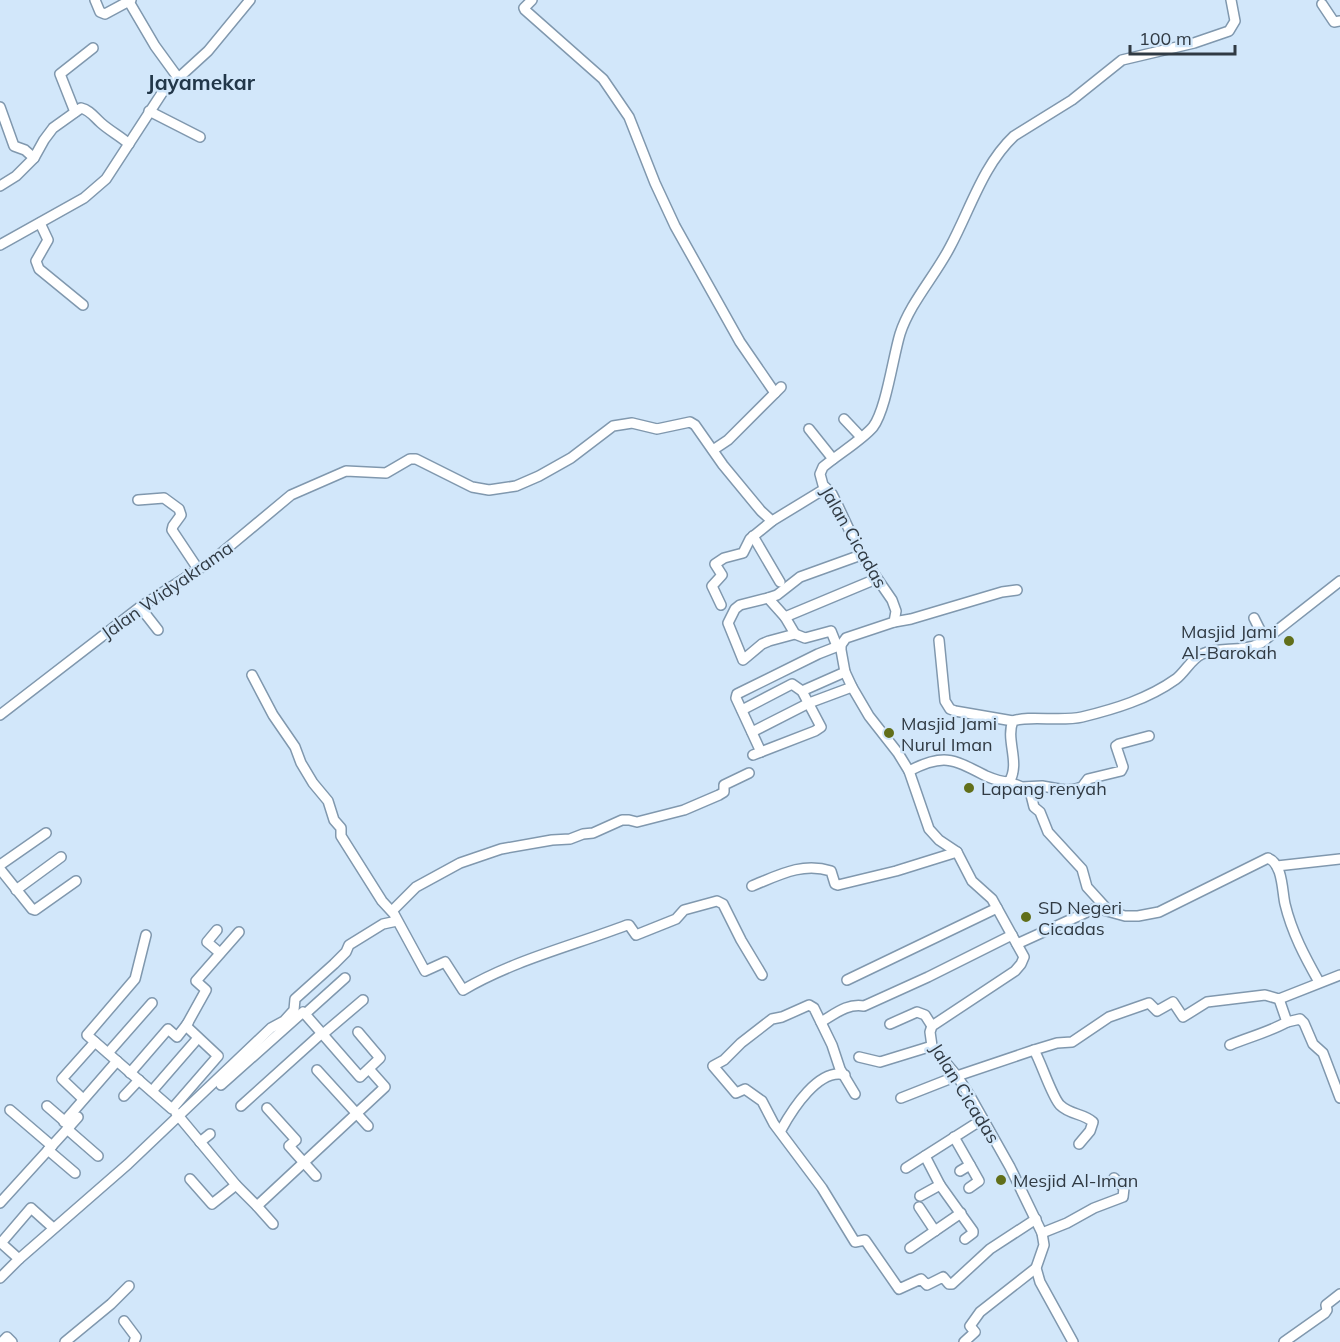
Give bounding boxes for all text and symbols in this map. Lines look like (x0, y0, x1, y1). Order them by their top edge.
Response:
scale bar (1130, 18, 1235, 56)
text: 100 m (1139, 27, 1192, 50)
district label: Jayamekar (147, 69, 256, 95)
street label: Jalan Cicadas (816, 482, 892, 592)
street label: Jalan Widyakrama (97, 536, 237, 644)
place label: Masjid Jami Al-Barokah (1181, 620, 1277, 664)
marker: Masjid Jami Al-Barokah (1282, 634, 1296, 648)
place label: Masjid Jami Nurul Iman (901, 712, 997, 756)
marker: Masjid Jami Nurul Iman (882, 726, 896, 740)
place label: Lapang renyah (981, 777, 1107, 800)
marker: Lapang renyah (962, 781, 976, 795)
place label: SD Negeri Cicadas (1038, 896, 1122, 940)
marker: SD Negeri Cicadas (1019, 910, 1033, 924)
street label: Jalan Cicadas (925, 1039, 1005, 1147)
place label: Mesjid Al-Iman (1013, 1169, 1138, 1192)
marker: Mesjid Al-Iman (994, 1173, 1008, 1187)

